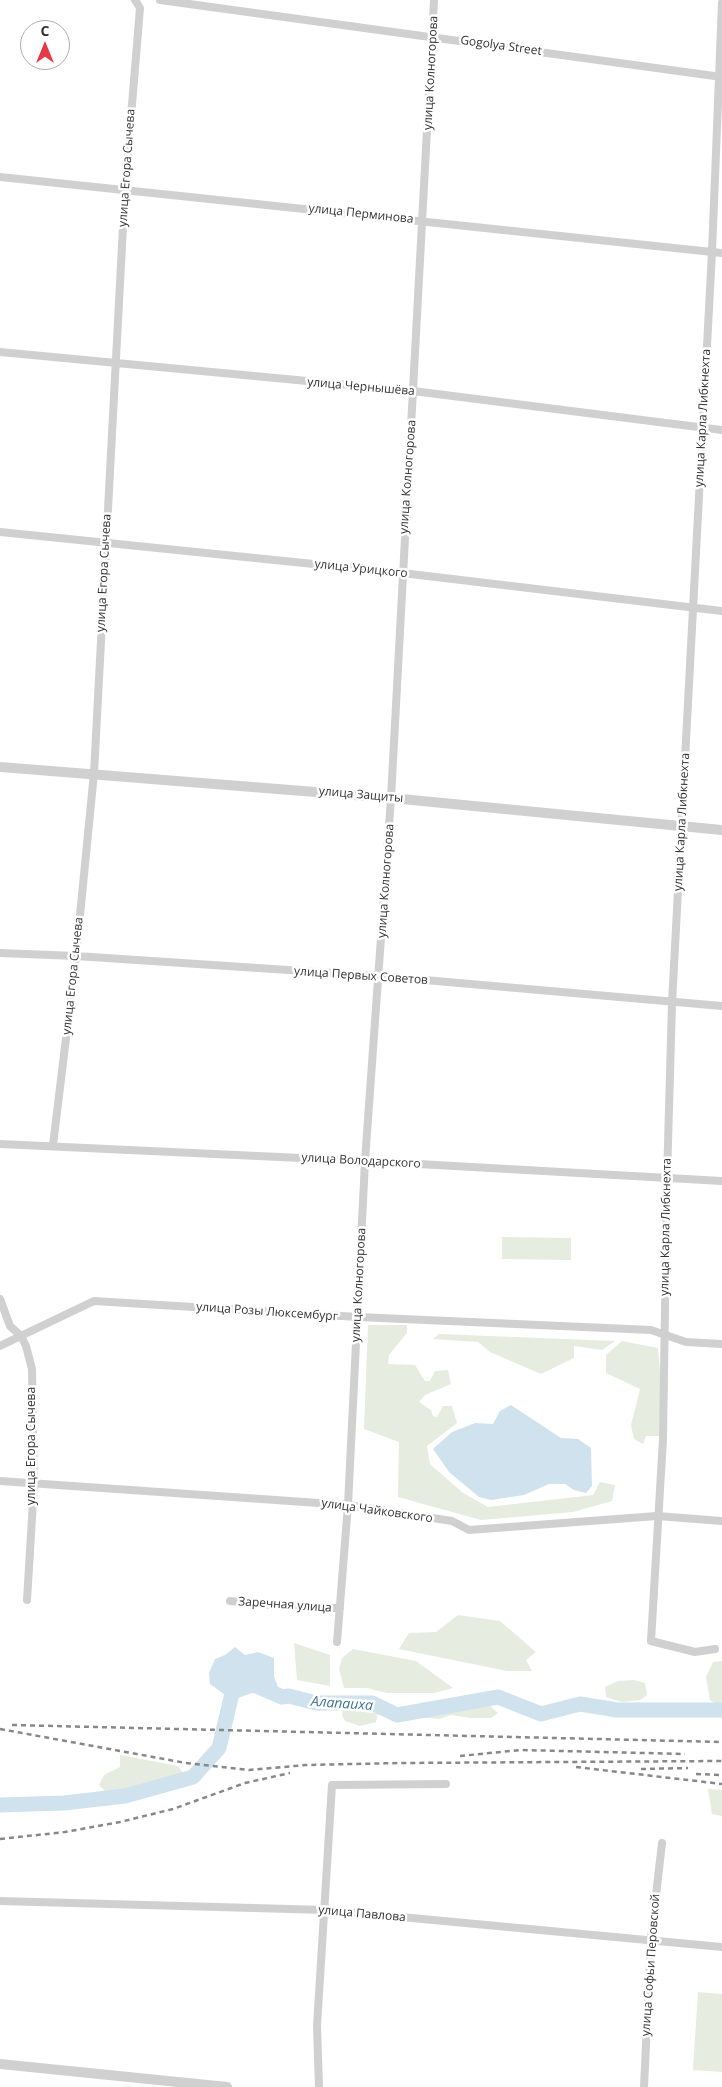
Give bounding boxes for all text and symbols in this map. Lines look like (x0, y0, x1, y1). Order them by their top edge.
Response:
street label: улица Колногорова (421, 15, 441, 131)
north arrow (20, 20, 70, 70)
text: С (41, 21, 49, 40)
street label: Gogolya Street (459, 33, 543, 59)
street label: улица Егора Сычева (116, 108, 138, 228)
street label: улица Перминова (308, 201, 414, 227)
street label: улица Карла Либкнехта (692, 349, 714, 487)
street label: улица Чернышёва (307, 375, 415, 399)
street label: улица Колногорова (397, 419, 419, 535)
street label: улица Егора Сычева (94, 514, 114, 632)
street label: улица Урицкого (314, 557, 408, 581)
street label: улица Карла Либкнехта (671, 753, 693, 891)
street label: улица Защиты (318, 784, 404, 806)
street label: улица Колногорова (375, 823, 397, 939)
street label: улица Егора Сычева (60, 916, 86, 1036)
street label: улица Первых Советов (294, 964, 428, 988)
street label: улица Володарского (301, 1151, 421, 1171)
street label: улица Карла Либкнехта (658, 1158, 674, 1296)
street label: улица Колногорова (349, 1227, 369, 1343)
street label: улица Розы Люксембург (196, 1300, 338, 1324)
street label: улица Егора Сычева (25, 1387, 39, 1505)
street label: улица Чайковского (320, 1496, 434, 1526)
street label: Заречная улица (238, 1595, 332, 1615)
water label: Алапаиха (310, 1693, 374, 1715)
street label: улица Софьи Перовской (639, 1893, 663, 2037)
street label: улица Павлова (318, 1903, 406, 1925)

